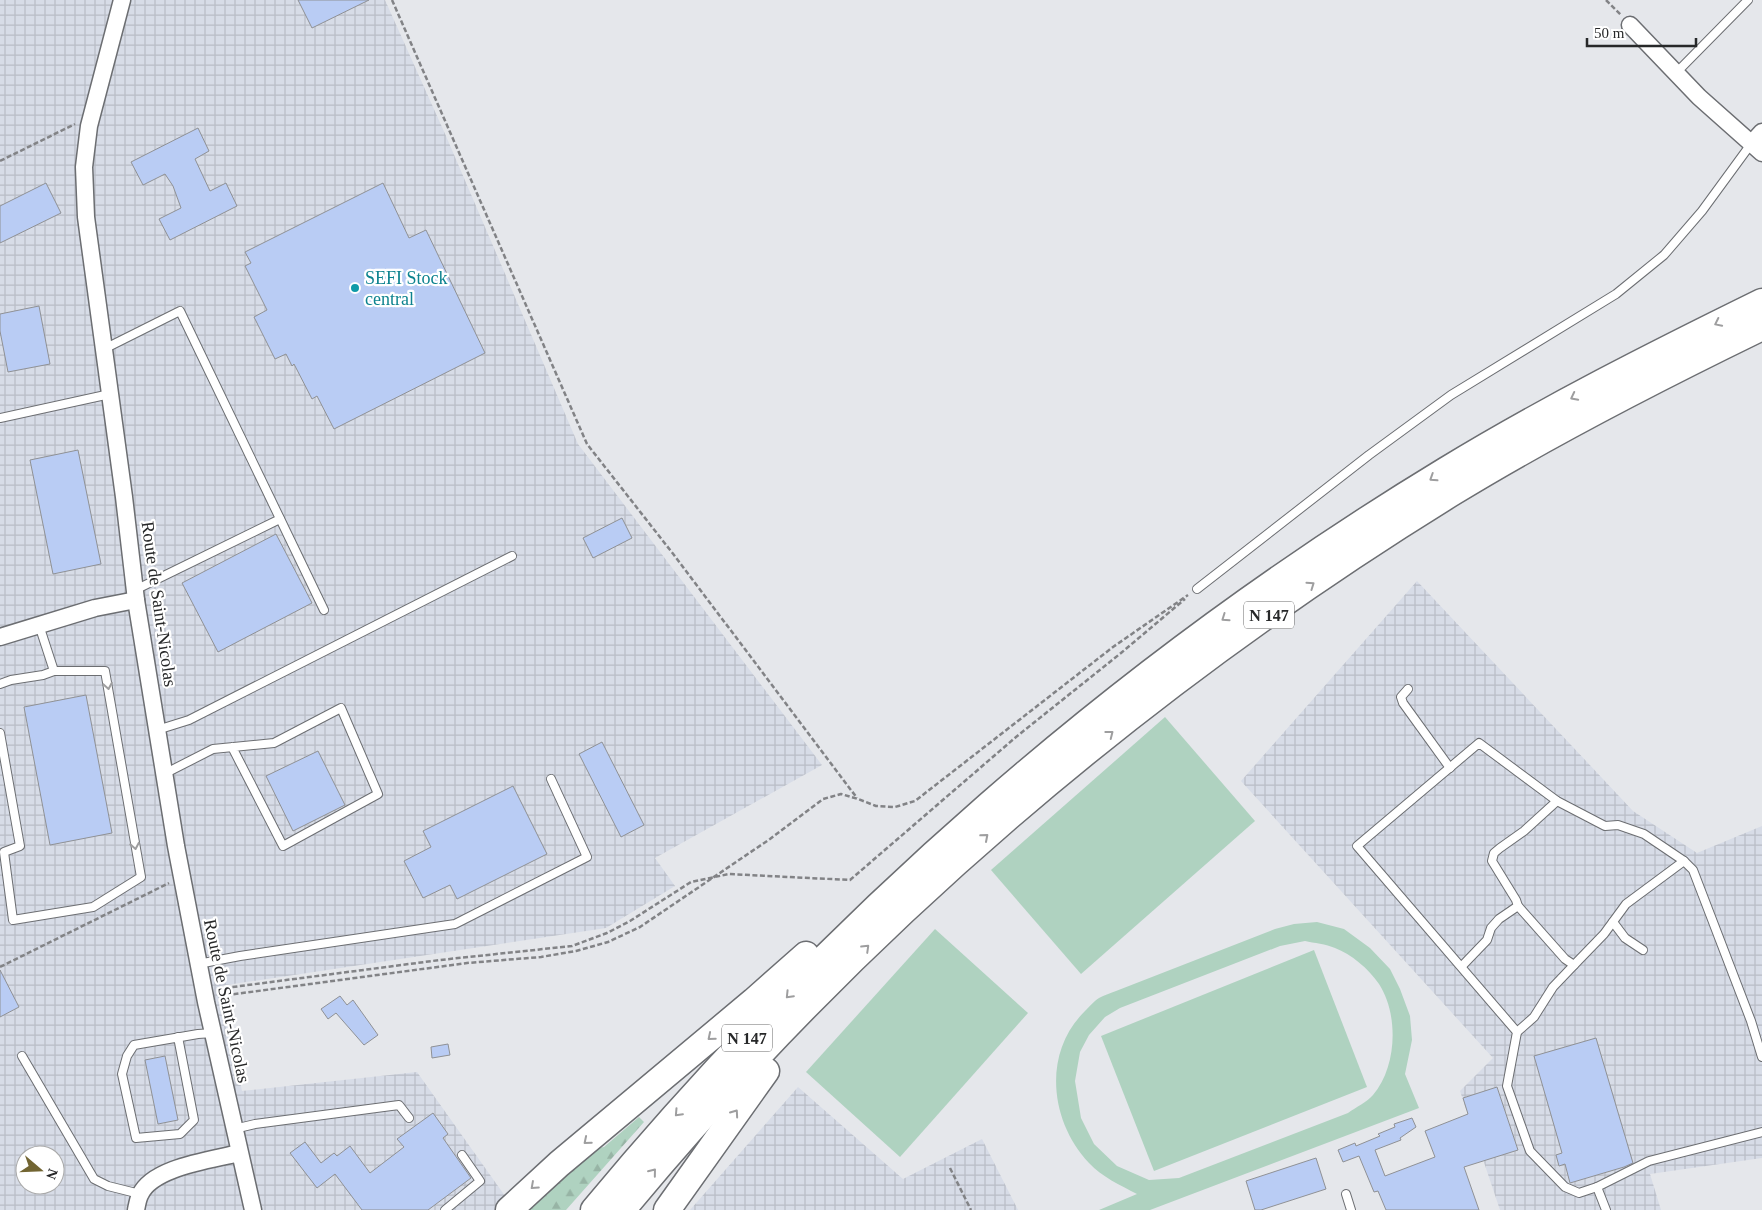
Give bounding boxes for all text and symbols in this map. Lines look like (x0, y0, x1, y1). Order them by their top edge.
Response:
scale bar (1587, 15, 1696, 47)
text: 50 m (1594, 25, 1625, 41)
place label: SEFI Stock central (365, 268, 448, 309)
marker: SEFI Stock central (349, 282, 361, 294)
one-way arrow (1714, 317, 1723, 327)
one-way arrow (1570, 391, 1579, 401)
one-way arrow (1429, 472, 1438, 482)
street label: Route de Saint-Nicolas (137, 520, 181, 688)
one-way arrow (1305, 582, 1314, 590)
road number: N 147 (1244, 602, 1294, 628)
one-way arrow (1221, 612, 1231, 621)
one-way arrow (102, 682, 112, 690)
one-way arrow (1104, 731, 1113, 739)
one-way arrow (980, 834, 989, 843)
one-way arrow (130, 842, 140, 851)
street label: Route de Saint-Nicolas (200, 917, 254, 1085)
one-way arrow (860, 945, 869, 954)
one-way arrow (786, 989, 795, 998)
road number: N 147 (722, 1024, 772, 1052)
one-way arrow (708, 1031, 717, 1040)
one-way arrow (674, 1107, 683, 1116)
one-way arrow (729, 1109, 738, 1118)
one-way arrow (583, 1135, 592, 1144)
north arrow (15, 1145, 65, 1195)
text: N (43, 1167, 61, 1181)
one-way arrow (648, 1169, 657, 1178)
one-way arrow (530, 1181, 539, 1190)

